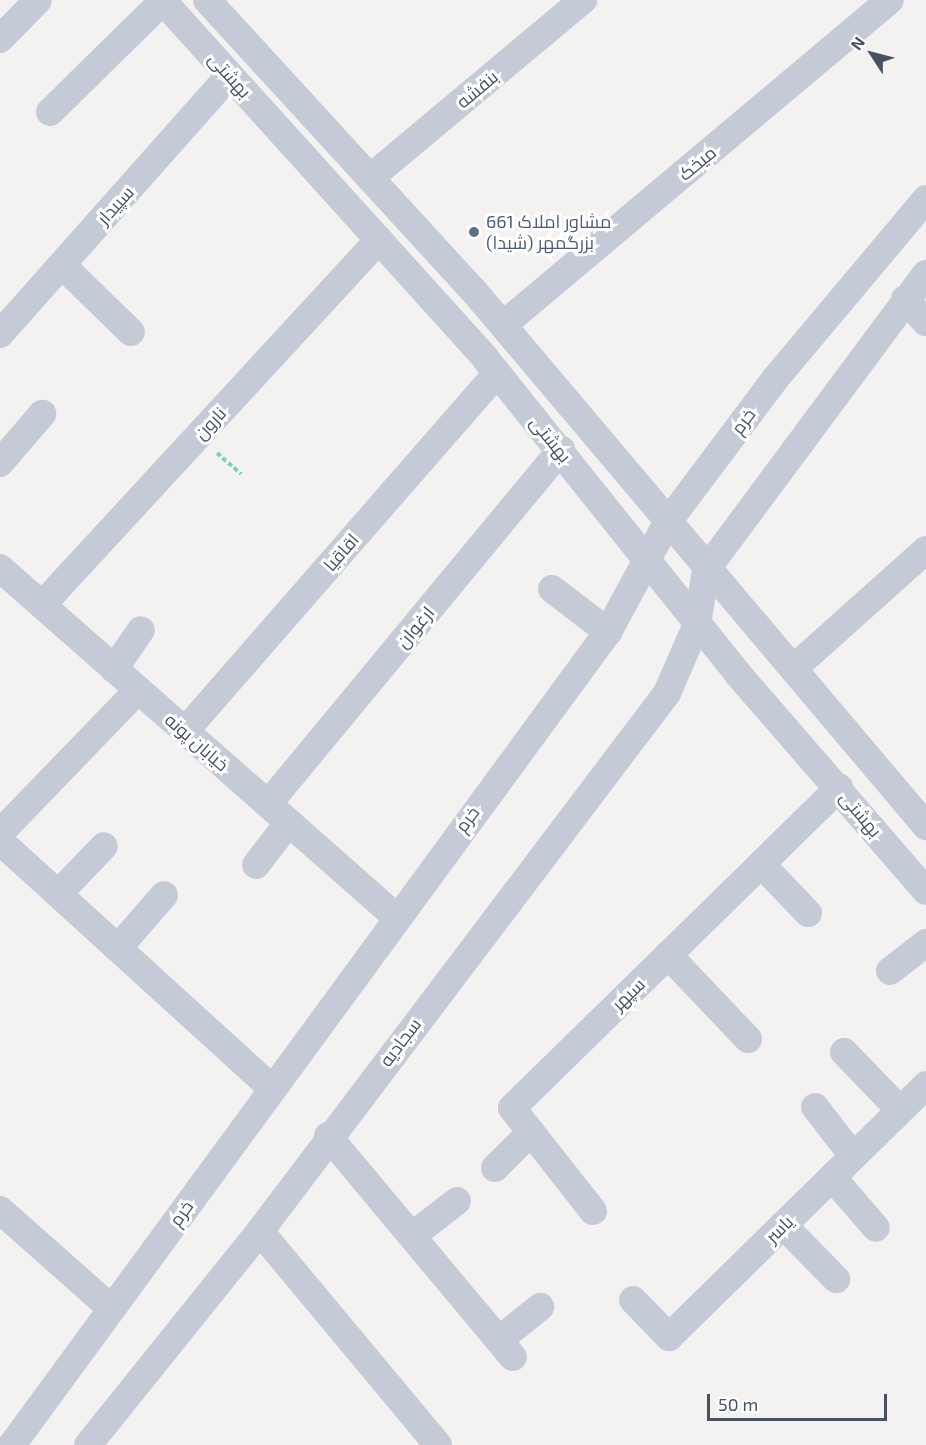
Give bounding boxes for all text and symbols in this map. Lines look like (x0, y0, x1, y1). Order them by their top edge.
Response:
north arrow (842, 24, 902, 84)
text: N (846, 33, 868, 53)
street label: بهشتی (204, 48, 256, 102)
street label: بنفشه (452, 65, 502, 113)
street label: میخک (674, 141, 720, 185)
street label: سپیدار (92, 181, 138, 229)
place label: مشاور املاک 661 بزرگمهر (شیدا) (486, 211, 611, 254)
marker: مشاور املاک 661 بزرگمهر (شیدا) (467, 225, 481, 239)
street label: نارون (190, 402, 230, 444)
street label: خرم (726, 404, 760, 438)
street label: بهشتی (526, 411, 576, 467)
street label: اقاقیا (319, 529, 363, 575)
street label: ارغوان (391, 602, 439, 652)
street label: خیابان پونه (161, 709, 233, 775)
street label: بهشتی (836, 787, 886, 841)
street label: خرم (450, 802, 484, 836)
street label: سپهر (607, 973, 649, 1015)
street label: سجادیه (375, 1014, 425, 1070)
street label: خرم (164, 1196, 198, 1230)
street label: یاسر (761, 1211, 797, 1247)
scale bar (710, 1382, 890, 1420)
text: 50 m (718, 1393, 758, 1415)

